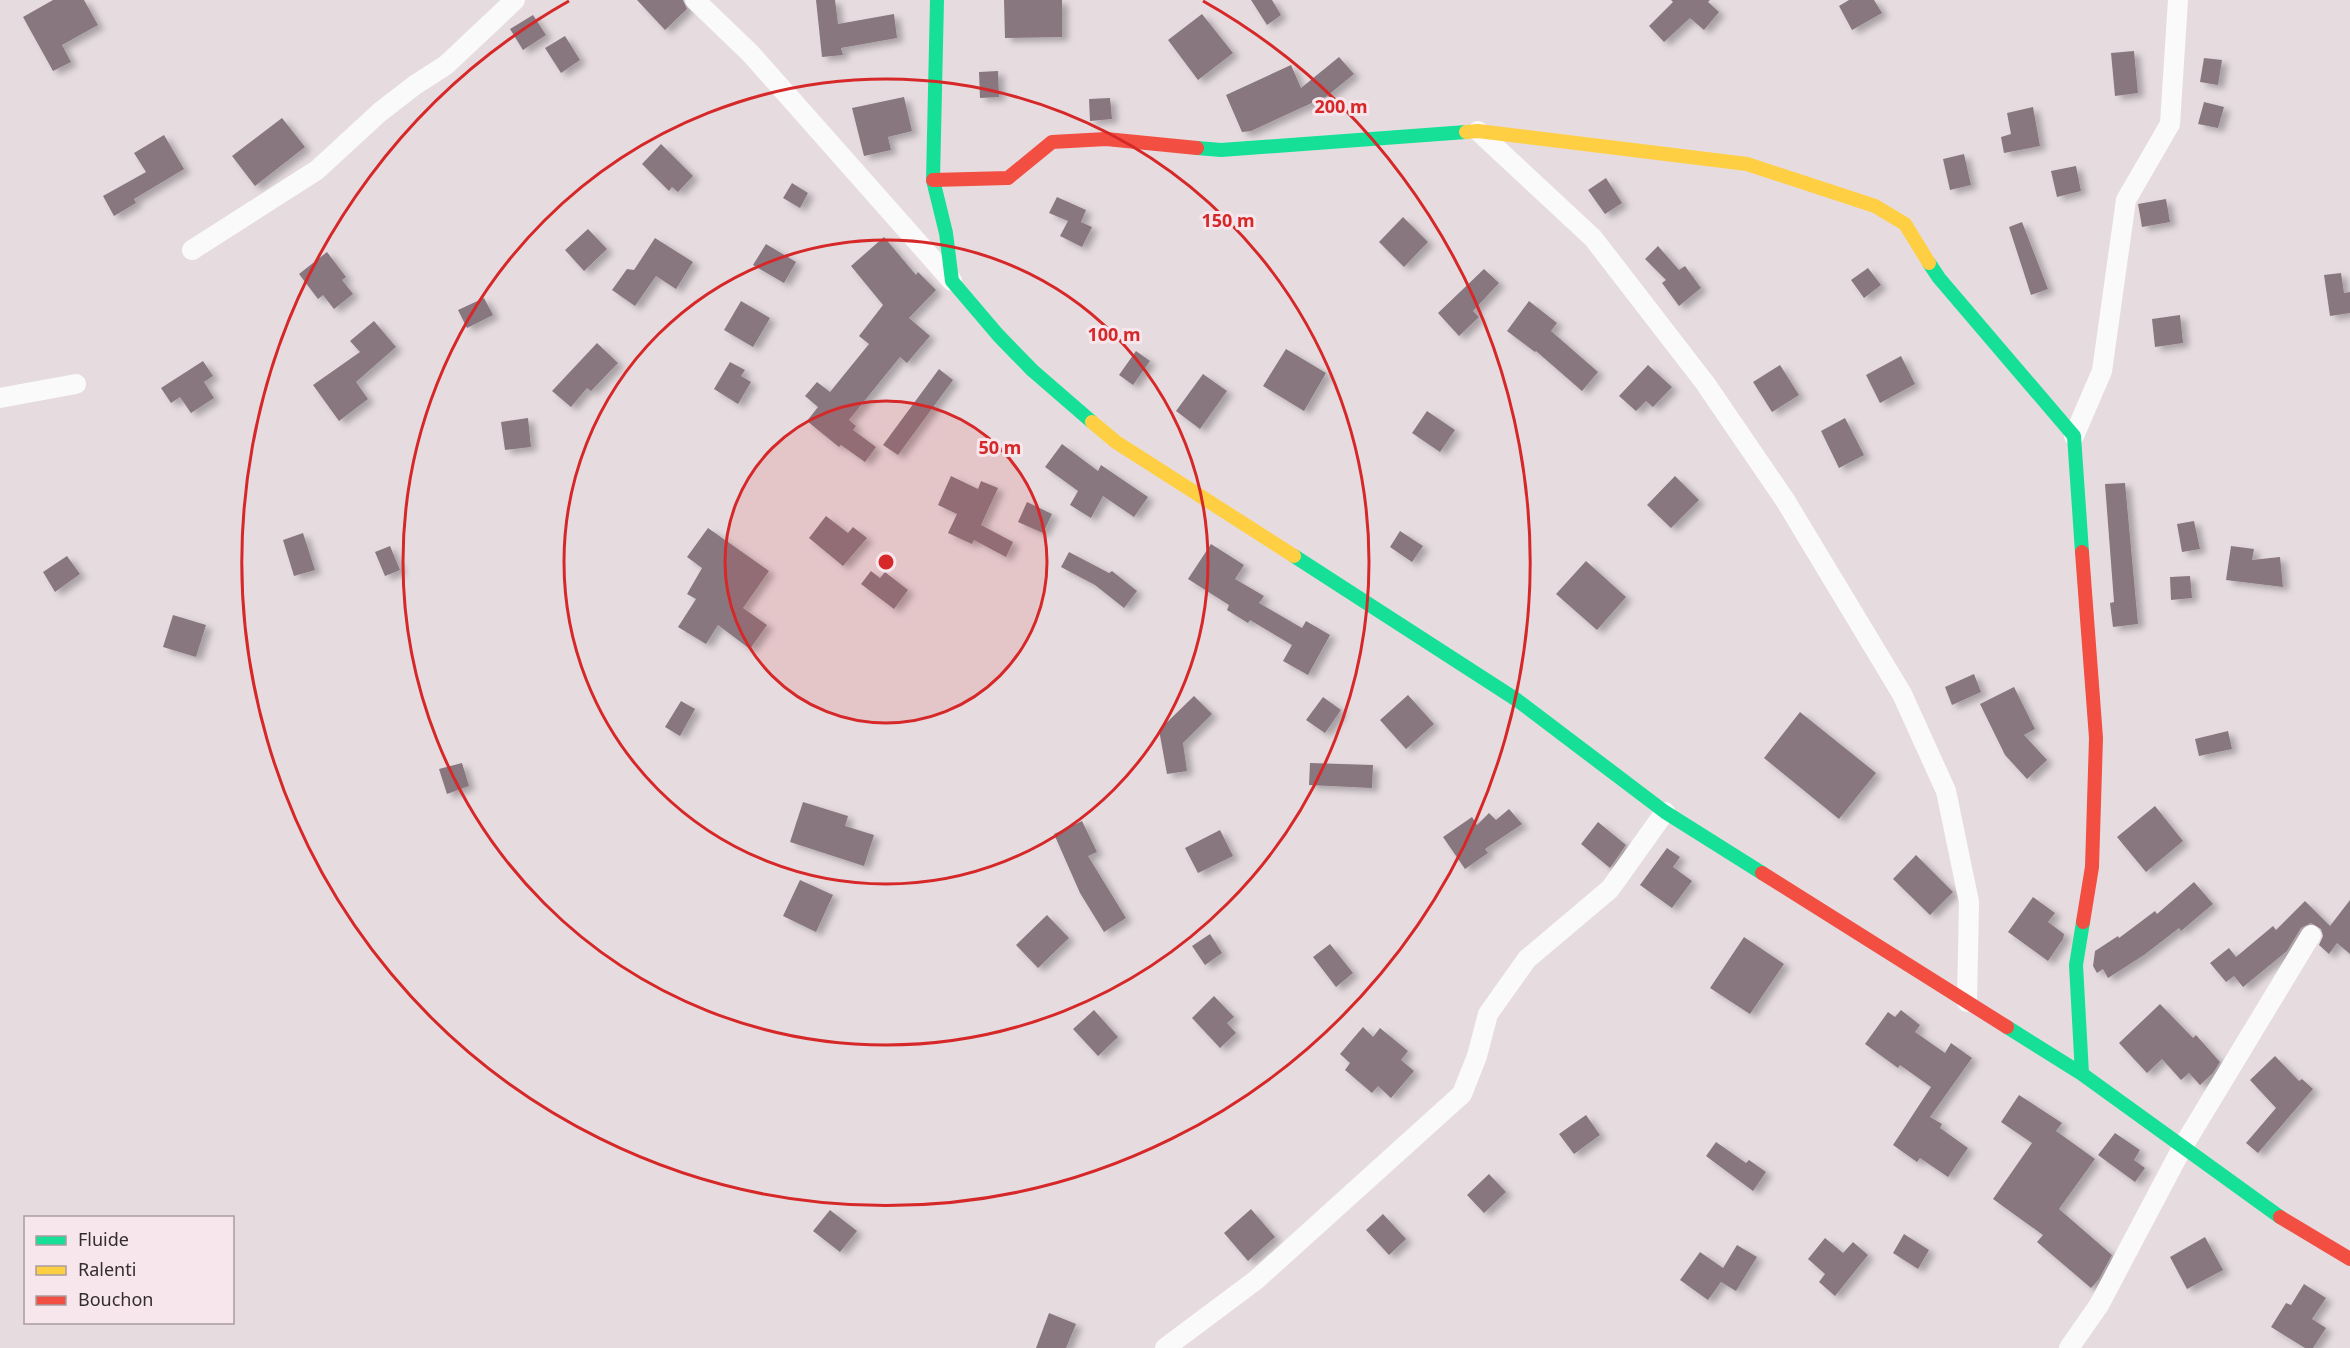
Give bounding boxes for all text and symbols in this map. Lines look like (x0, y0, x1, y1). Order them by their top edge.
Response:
text: 200 m (1314, 94, 1368, 118)
text: 150 m (1201, 208, 1255, 232)
text: 100 m (1087, 322, 1141, 346)
text: 50 m (979, 435, 1021, 459)
centre of rings (876, 552, 896, 572)
legend (24, 1216, 234, 1324)
text: Fluide (78, 1227, 129, 1251)
text: Ralenti (78, 1257, 136, 1281)
text: Bouchon (78, 1287, 154, 1311)

